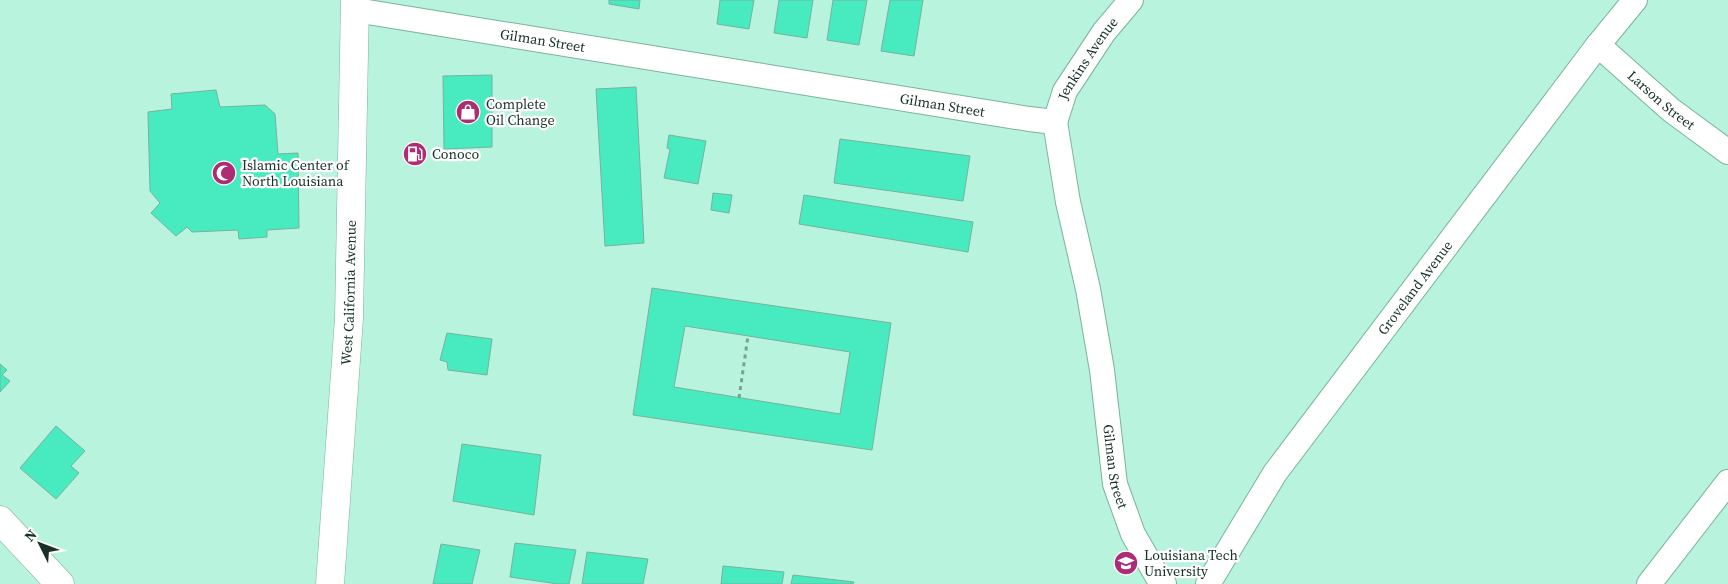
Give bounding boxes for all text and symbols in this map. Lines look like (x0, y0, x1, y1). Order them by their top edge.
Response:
street label: Jenkins Avenue (1053, 13, 1123, 103)
street label: Gilman Street (499, 24, 587, 57)
street label: Larson Street (1623, 66, 1700, 135)
street label: Gilman Street (899, 88, 987, 122)
place label: Complete Oil Change (486, 94, 555, 130)
shop icon: Complete Oil Change (455, 99, 481, 125)
fuel station icon: Conoco (402, 141, 428, 167)
place label: Conoco (432, 144, 480, 164)
place label: Islamic Center of North Louisiana (242, 155, 350, 191)
mosque icon: Islamic Center of North Louisiana (211, 160, 237, 186)
street label: West California Avenue (336, 220, 361, 366)
street label: Groveland Avenue (1373, 236, 1457, 339)
street label: Gilman Street (1098, 423, 1133, 512)
north arrow (15, 519, 65, 569)
text: N (19, 525, 41, 546)
place label: Louisiana Tech University (1144, 545, 1238, 581)
school or university icon: Louisiana Tech University (1113, 550, 1139, 576)

